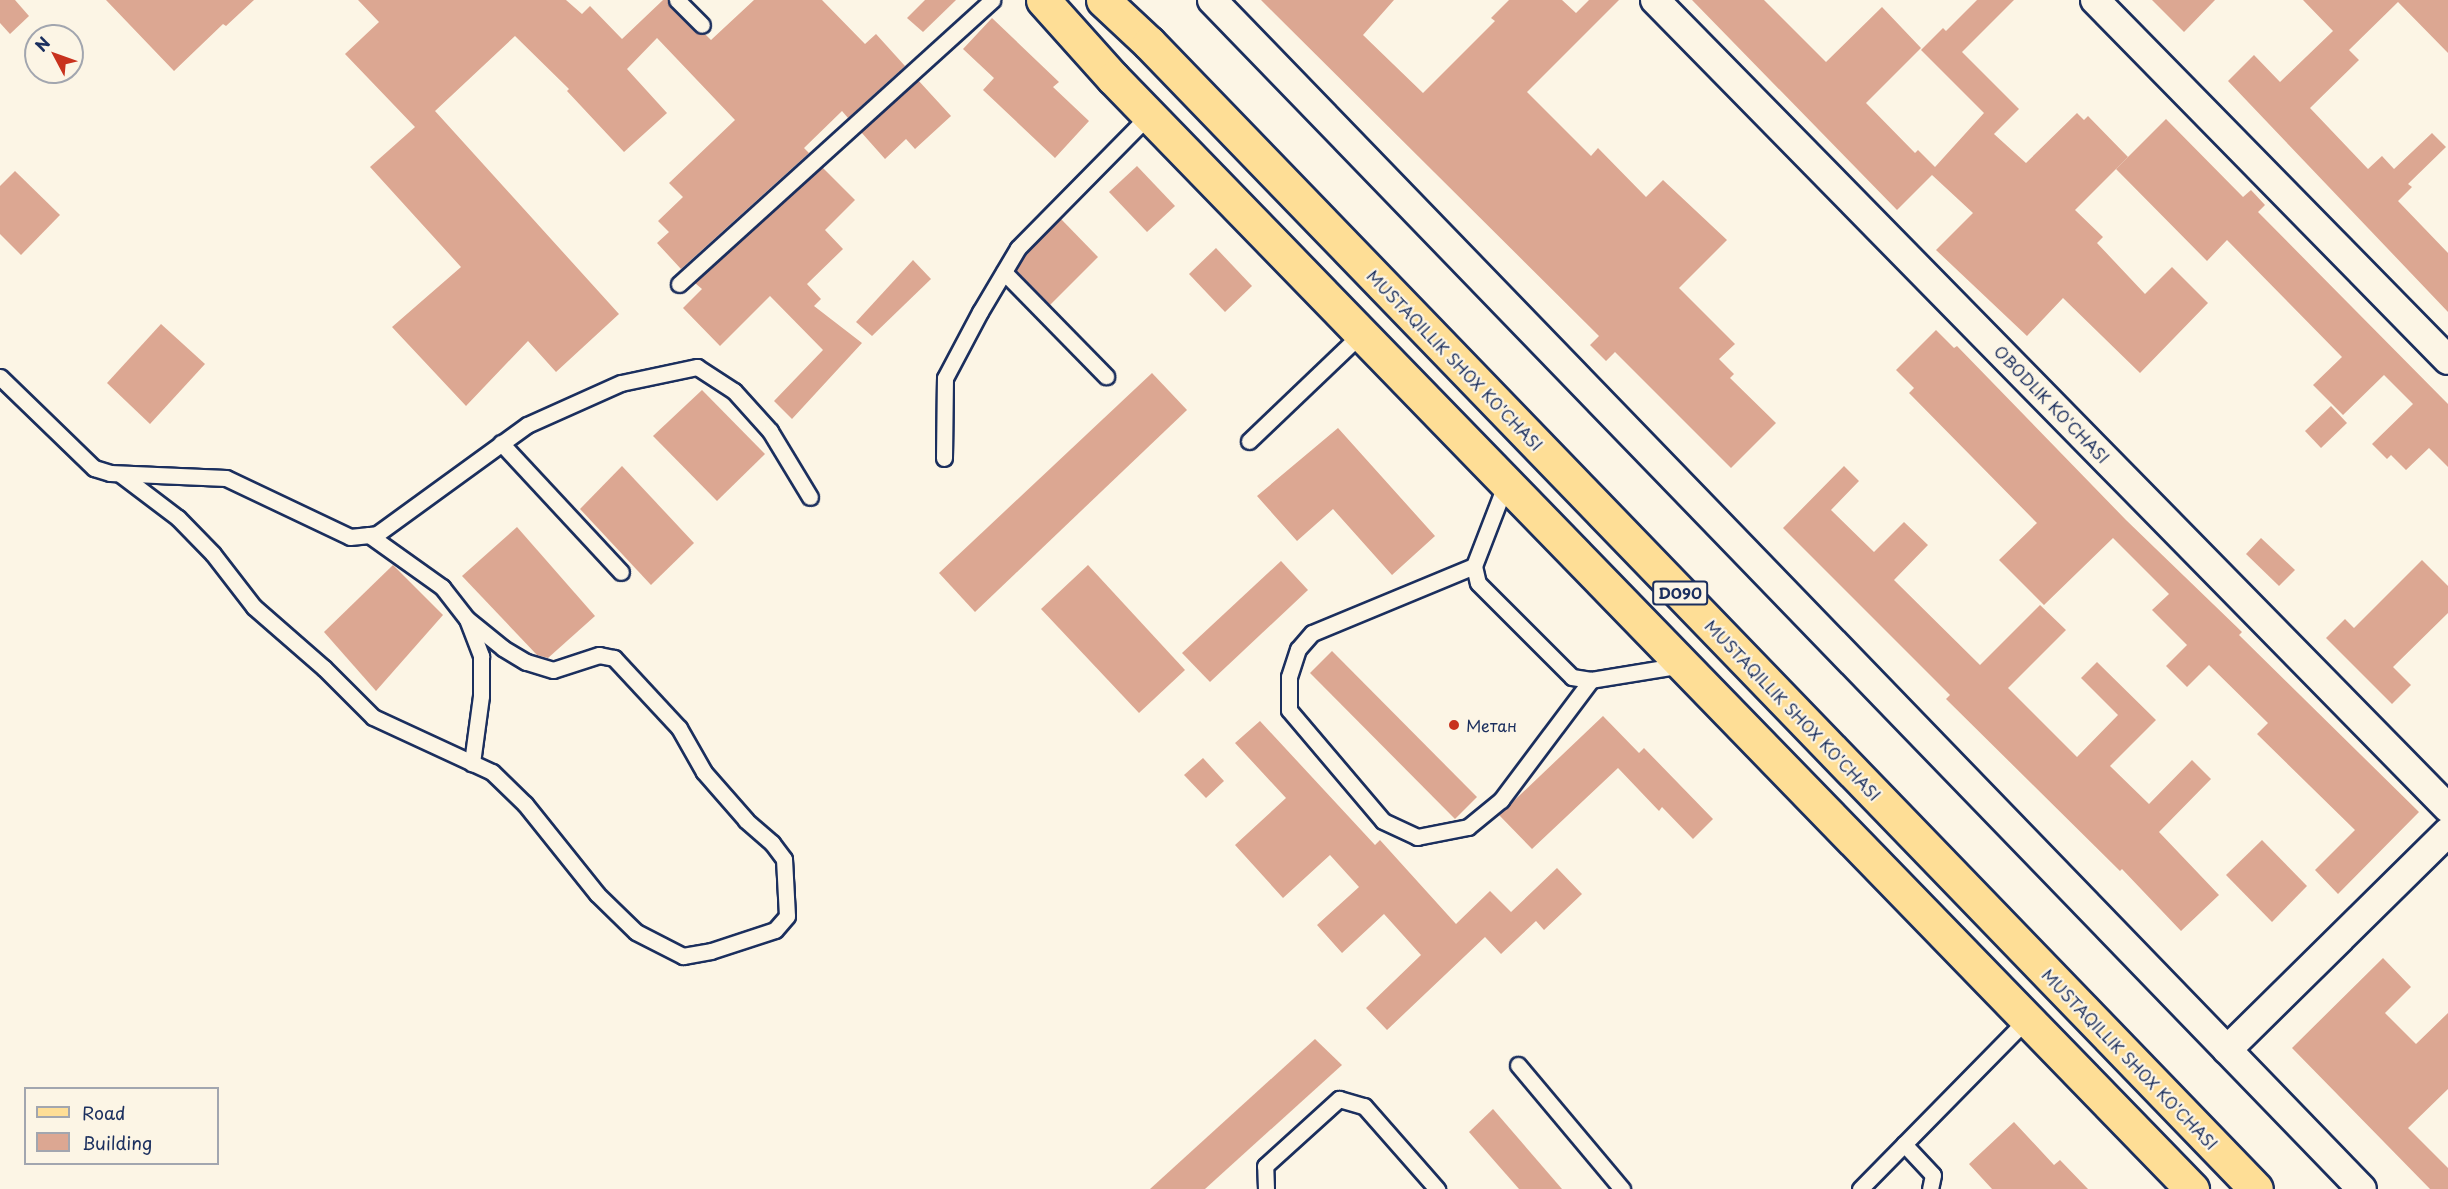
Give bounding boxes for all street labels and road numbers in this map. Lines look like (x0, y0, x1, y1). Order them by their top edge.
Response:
street label: MUSTAQILLIK SHOX KO'CHASI (1362, 265, 1548, 455)
street label: OBODLIK KO'CHASI (1990, 340, 2114, 468)
road number: D090 (1652, 581, 1708, 605)
street label: MUSTAQILLIK SHOX KO'CHASI (1700, 615, 1886, 805)
street label: MUSTAQILLIK SHOX KO'CHASI (2037, 964, 2223, 1154)

